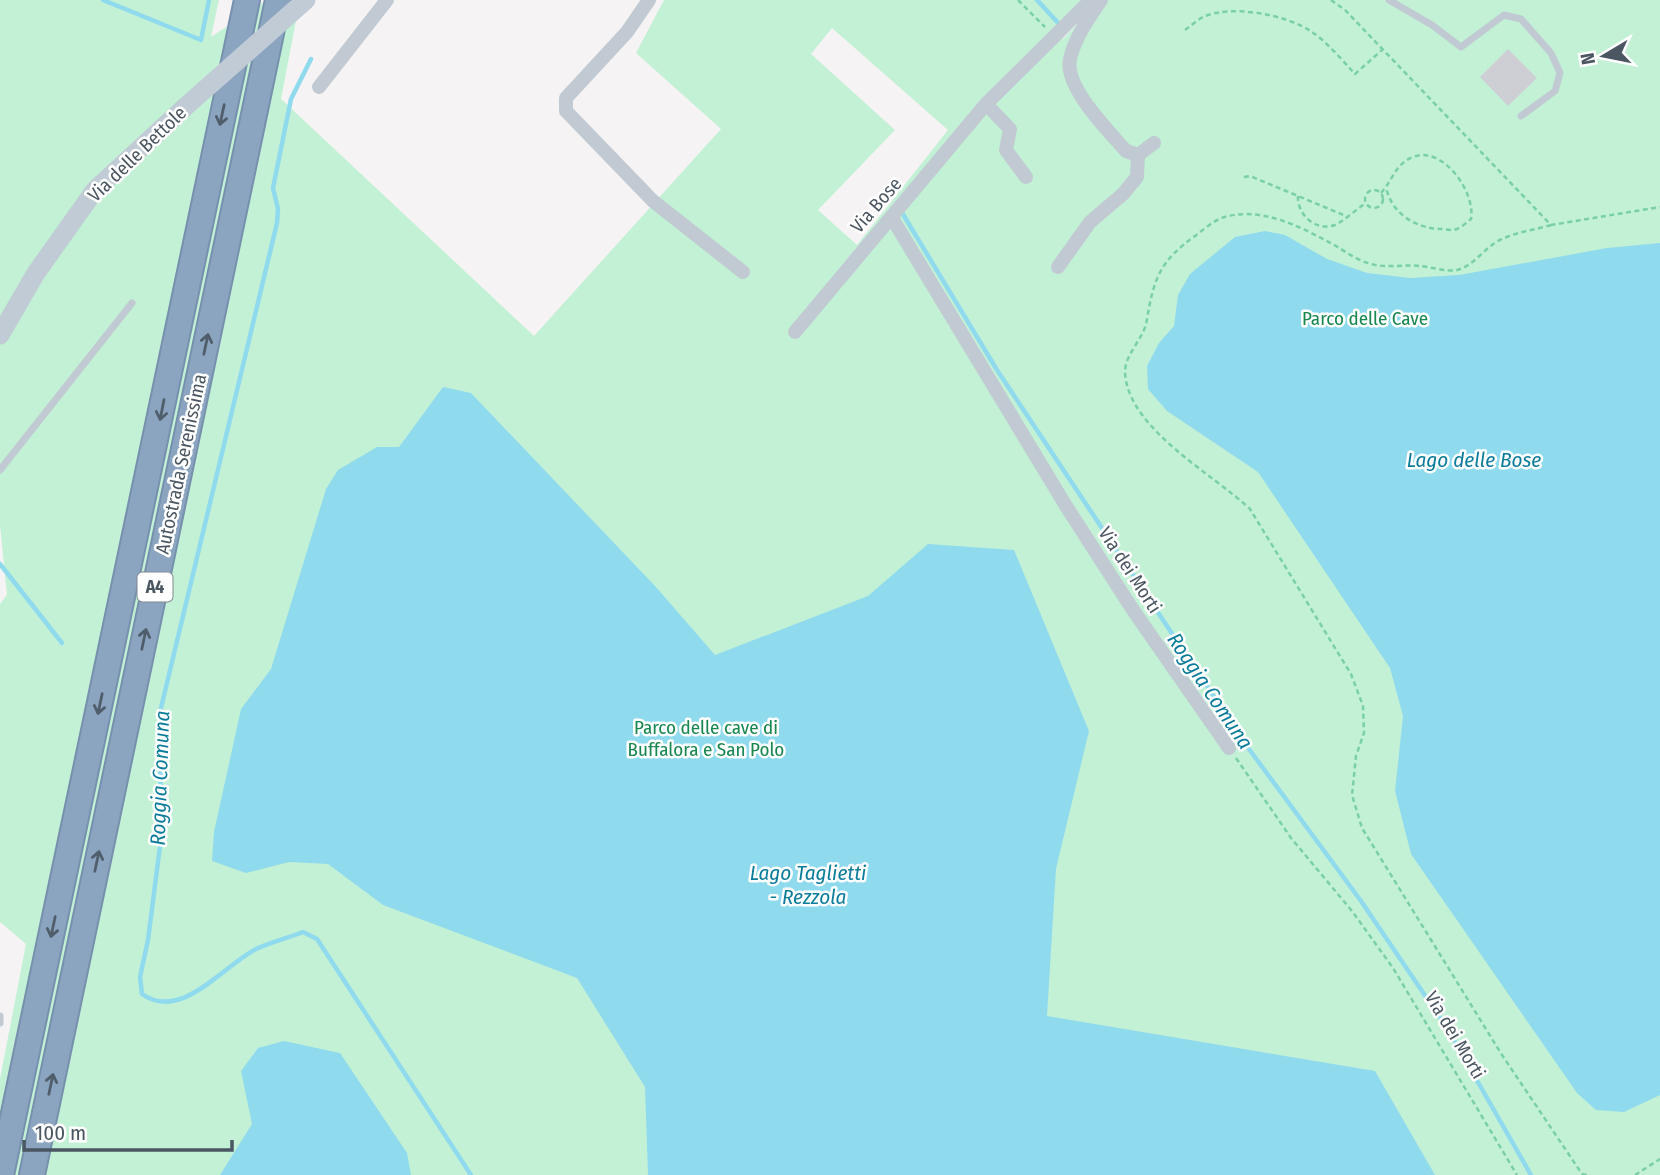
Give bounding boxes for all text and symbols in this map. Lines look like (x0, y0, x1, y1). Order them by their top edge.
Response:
north arrow (1569, 21, 1639, 91)
text: N (1575, 51, 1600, 66)
street label: Via delle Bettole (83, 101, 191, 207)
one-way arrow (215, 103, 229, 126)
street label: Via Bose (846, 173, 906, 237)
park label: Parco delle Cave (1302, 307, 1428, 330)
one-way arrow (199, 333, 213, 356)
street label: Autostrada Serenissima (151, 372, 211, 556)
one-way arrow (155, 398, 169, 421)
water label: Lago delle Bose (1407, 447, 1541, 473)
street label: Via dei Morti (1094, 523, 1166, 617)
road number: A4 (138, 572, 172, 602)
one-way arrow (138, 628, 152, 651)
water label: Roggia Comuna (1161, 628, 1259, 754)
one-way arrow (92, 692, 106, 715)
water label: Roggia Comuna (145, 710, 175, 846)
park label: Parco delle cave di Buffalora e San Polo (628, 716, 784, 761)
one-way arrow (91, 850, 105, 873)
water label: Lago Taglietti - Rezzola (750, 860, 867, 910)
one-way arrow (46, 915, 60, 938)
street label: Via dei Morti (1420, 987, 1490, 1083)
one-way arrow (45, 1073, 59, 1096)
scale bar (24, 1108, 233, 1152)
text: 100 m (35, 1120, 86, 1146)

